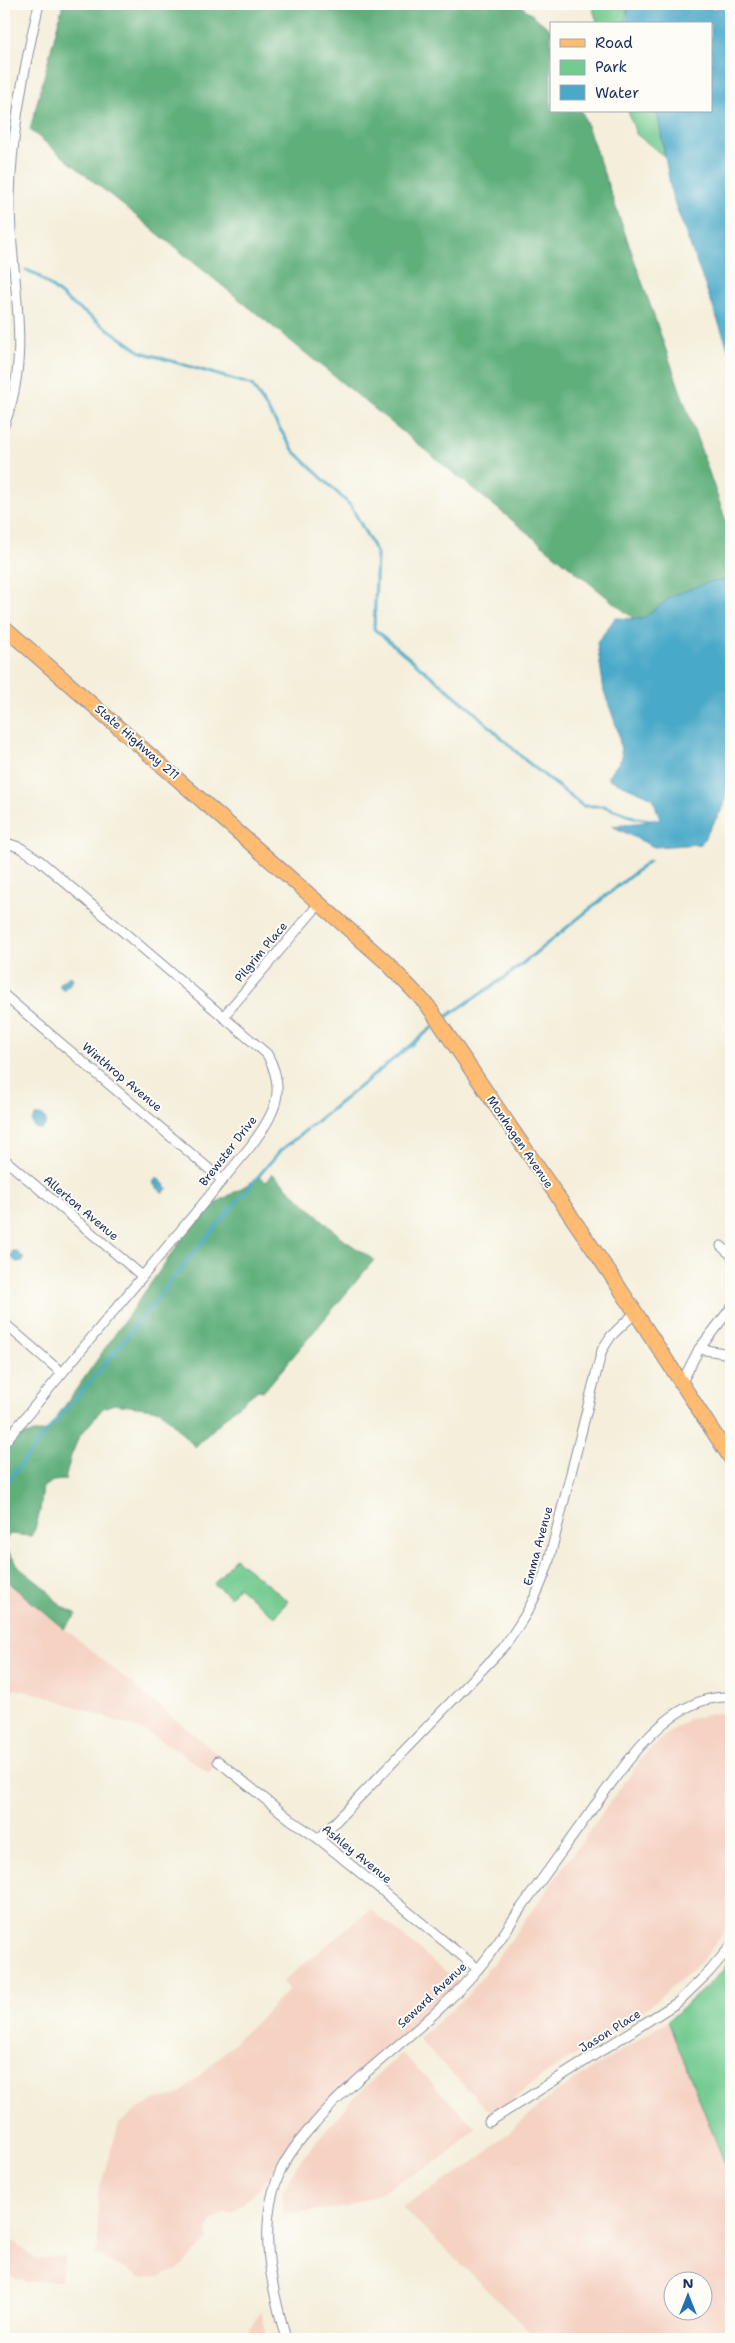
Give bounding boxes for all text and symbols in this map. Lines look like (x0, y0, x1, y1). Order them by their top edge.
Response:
legend (550, 22, 712, 112)
text: Road (595, 33, 633, 53)
text: Park (595, 57, 627, 77)
text: Water (595, 83, 639, 103)
street label: State Highway 211 (91, 701, 183, 783)
street label: Pilgrim Place (231, 918, 291, 986)
street label: Winthrop Avenue (79, 1039, 166, 1115)
street label: Monhagen Avenue (483, 1093, 557, 1192)
street label: Brewster Drive (195, 1112, 261, 1190)
street label: Allerton Avenue (40, 1172, 122, 1244)
street label: Emma Avenue (520, 1504, 556, 1588)
street label: Ashley Avenue (319, 1821, 395, 1887)
street label: Seward Avenue (394, 1958, 470, 2031)
street label: Jason Place (576, 2006, 644, 2056)
north arrow (662, 2270, 712, 2320)
text: N (682, 2274, 694, 2292)

